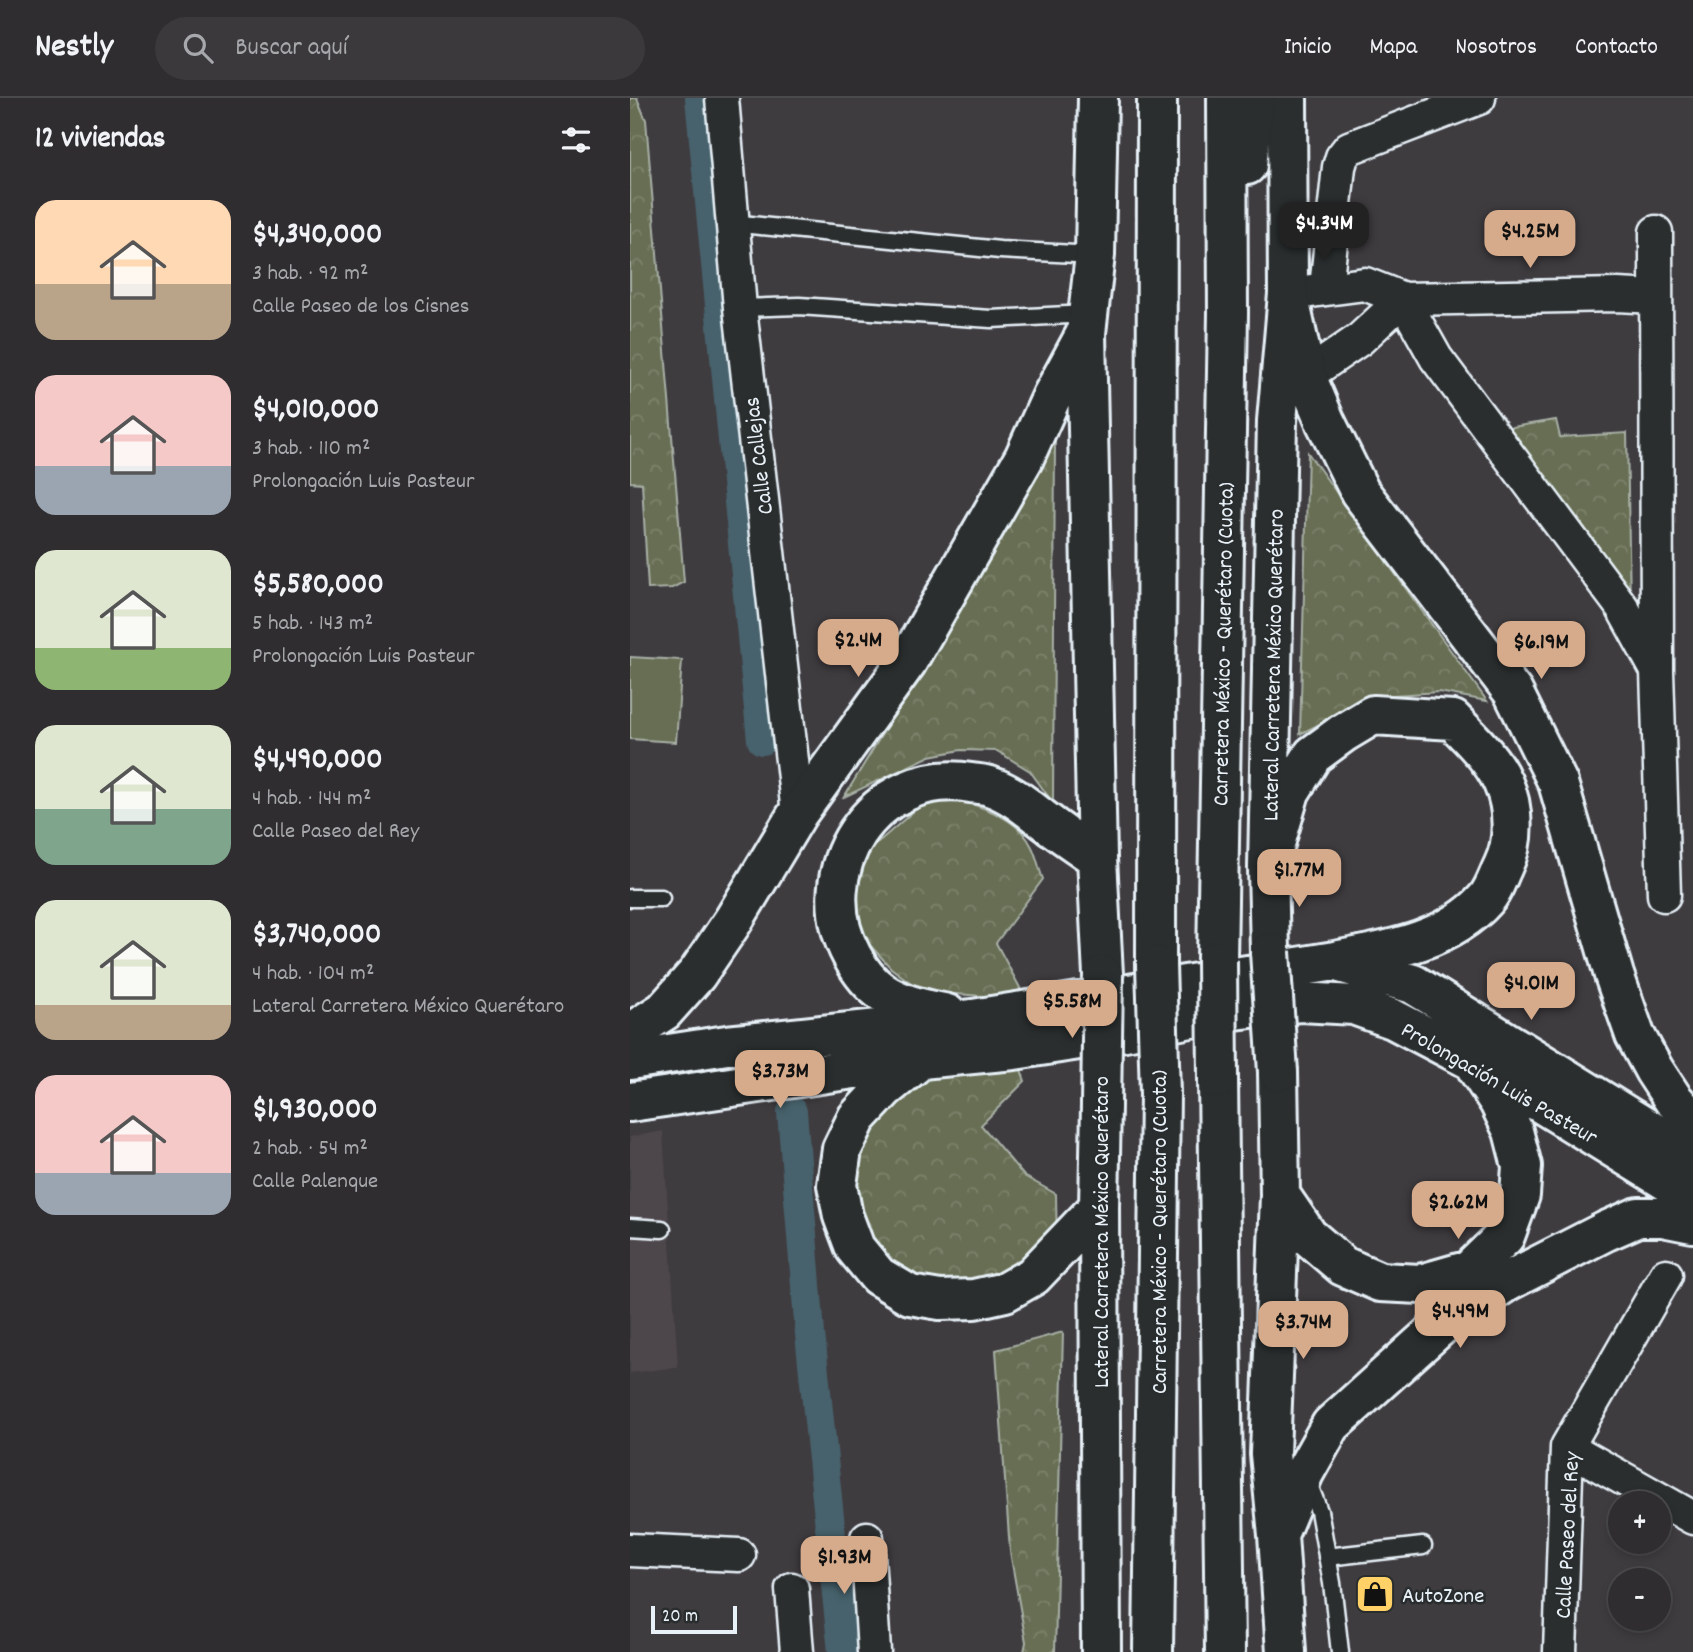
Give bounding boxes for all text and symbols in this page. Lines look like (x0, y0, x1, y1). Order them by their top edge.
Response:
search box (155, 17, 645, 80)
text: Nestly (35, 25, 113, 72)
icon: search (179, 29, 217, 67)
text: Buscar aquí (235, 30, 348, 67)
text: Inicio (1284, 31, 1332, 65)
text: Mapa (1370, 31, 1417, 65)
text: Nosotros (1455, 31, 1537, 65)
text: Contacto (1575, 31, 1658, 65)
text: 12 viviendas (35, 119, 165, 162)
icon: filters (557, 121, 595, 159)
pin: $4.34M (1267, 202, 1381, 262)
text: $4.34M (1295, 208, 1353, 241)
pin: $4.25M (1473, 211, 1587, 270)
text: $4,340,000 (252, 215, 382, 258)
text: $4.25M (1500, 216, 1560, 249)
icon: home (91, 228, 175, 312)
text: 3 hab. · 92 m² (252, 258, 368, 291)
text: Calle Paseo de los Cisnes (252, 291, 470, 324)
text: $4,010,000 (252, 390, 379, 433)
street label: Calle Callejas (737, 395, 784, 516)
icon: home (91, 403, 175, 487)
text: 3 hab. · 110 m² (252, 433, 370, 466)
text: Prolongación Luis Pasteur (252, 466, 474, 499)
street label: Carretera México - Querétaro (Cuota) (1206, 482, 1245, 806)
street label: Lateral Carretera México Querétaro (1256, 509, 1295, 821)
text: $5,580,000 (252, 565, 384, 608)
icon: home (91, 578, 175, 662)
text: 5 hab. · 143 m² (252, 608, 373, 641)
pin: $2.4M (809, 620, 907, 679)
pin: $6.19M (1484, 622, 1598, 681)
text: $2.4M (834, 625, 882, 658)
text: $6.19M (1513, 627, 1569, 660)
text: Prolongación Luis Pasteur (252, 641, 474, 674)
text: $4,490,000 (252, 740, 383, 783)
icon: home (91, 753, 175, 837)
text: 4 hab. · 144 m² (252, 783, 371, 816)
text: Calle Paseo del Rey (252, 816, 419, 849)
pin: $1.77M (1242, 850, 1356, 909)
text: $1.77M (1273, 855, 1325, 888)
text: $3,740,000 (252, 915, 381, 958)
icon: home (91, 928, 175, 1012)
text: 4 hab. · 104 m² (252, 958, 374, 991)
pin: $4.01M (1474, 962, 1588, 1022)
text: $4.01M (1503, 968, 1559, 1001)
pin: $5.58M (1015, 981, 1129, 1040)
text: $5.58M (1042, 986, 1102, 1019)
text: Lateral Carretera México Querétaro (252, 991, 564, 1024)
street label: Prolongación Luis Pasteur (1394, 1015, 1603, 1155)
pin: $3.73M (723, 1051, 837, 1110)
text: $3.73M (751, 1056, 809, 1089)
street label: Carretera México - Querétaro (Cuota) (1145, 1070, 1178, 1394)
street label: Lateral Carretera México Querétaro (1087, 1076, 1120, 1388)
text: $1,930,000 (252, 1090, 378, 1133)
icon: home (91, 1103, 175, 1187)
text: 2 hab. · 54 m² (252, 1133, 368, 1166)
text: Calle Palenque (252, 1166, 378, 1199)
pin: $2.62M (1401, 1182, 1515, 1241)
text: $2.62M (1428, 1187, 1488, 1220)
pin: $4.49M (1403, 1290, 1517, 1350)
text: $4.49M (1431, 1296, 1489, 1329)
pin: $3.74M (1246, 1302, 1360, 1361)
text: $3.74M (1274, 1307, 1332, 1340)
street label: Calle Paseo del Rey (1549, 1450, 1590, 1620)
map controls (1608, 1491, 1671, 1631)
button: + (1608, 1491, 1671, 1554)
pin: $1.93M (787, 1536, 901, 1596)
text: $1.93M (817, 1542, 871, 1575)
button: − (1608, 1568, 1671, 1631)
shop icon: AutoZone (1354, 1573, 1396, 1615)
place label: AutoZone (1402, 1581, 1484, 1614)
scale bar (651, 1603, 737, 1635)
text: 20 m (662, 1604, 698, 1631)

